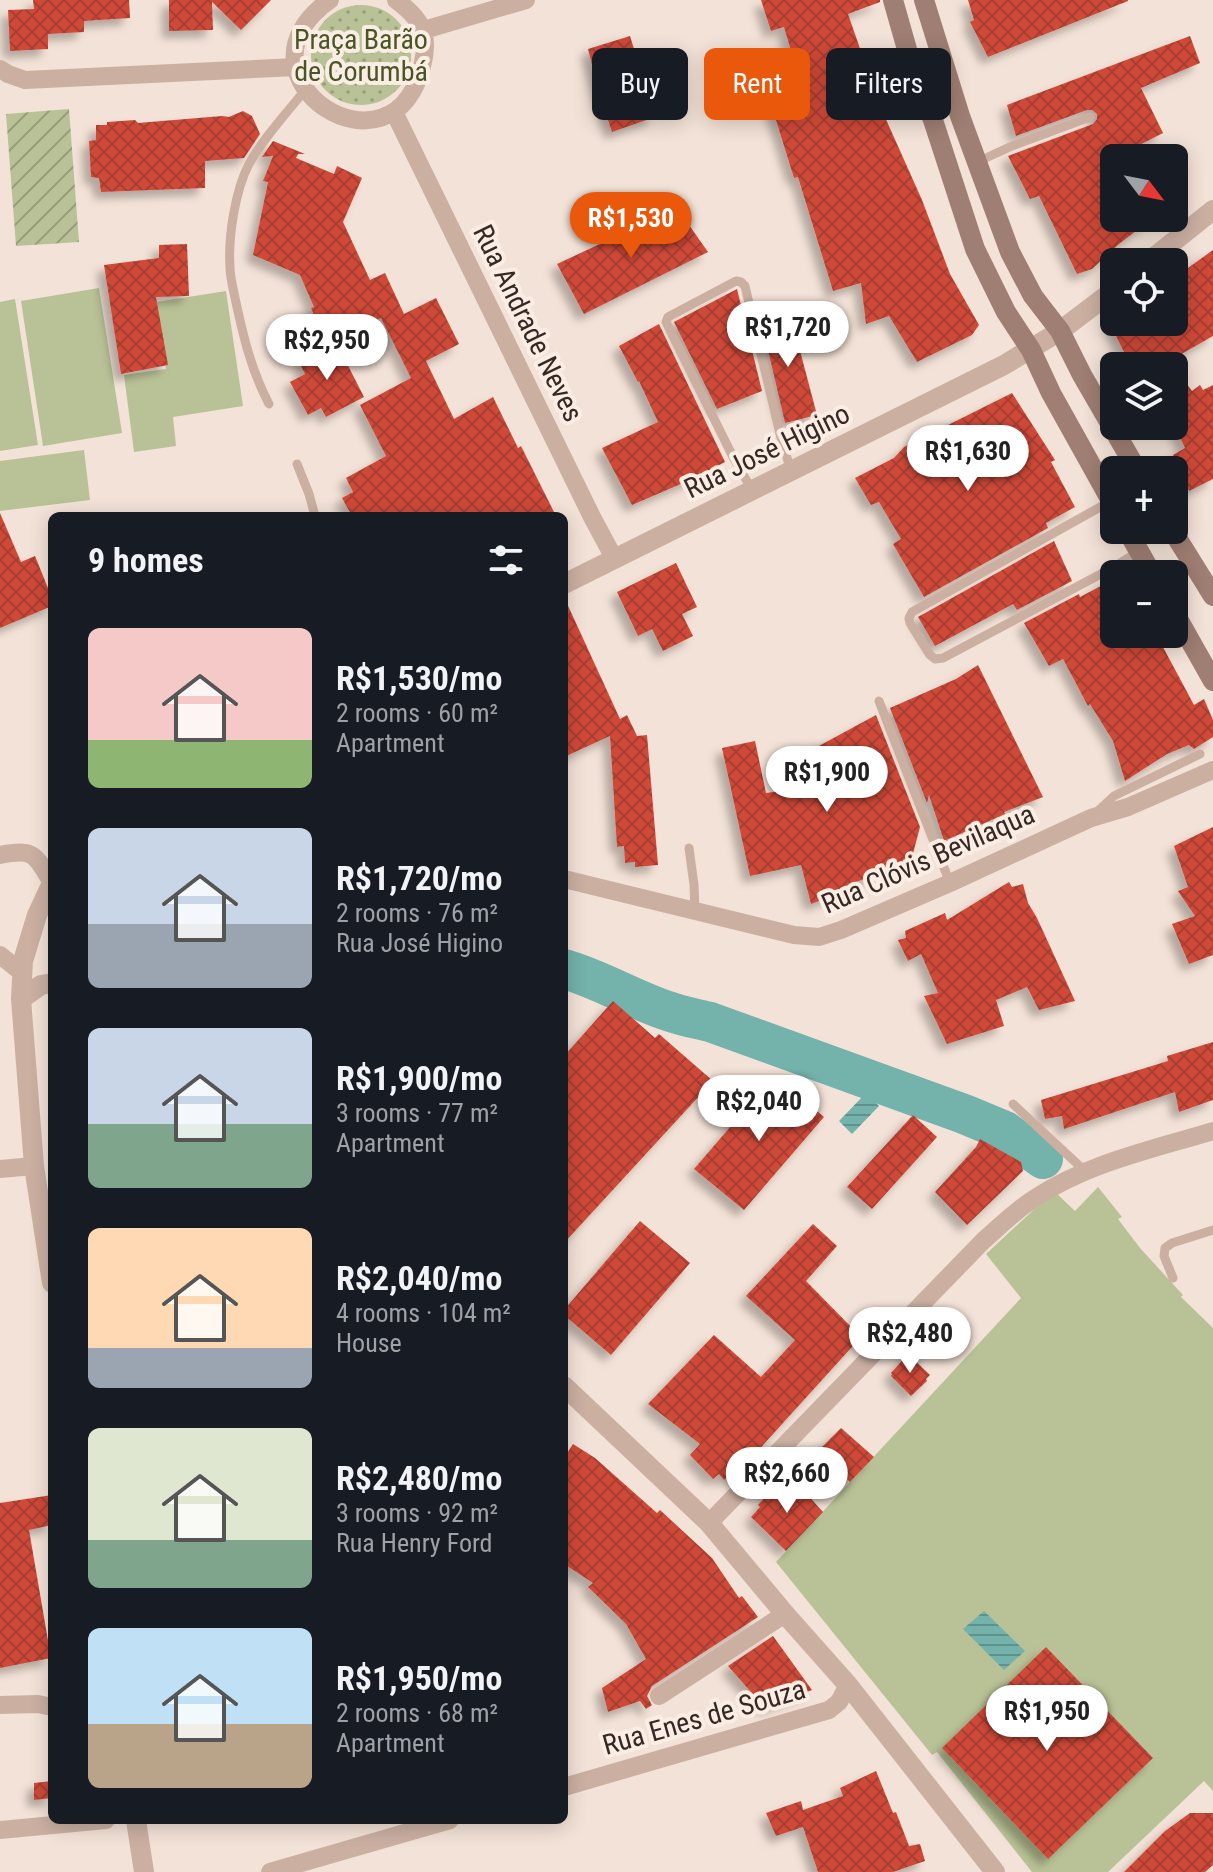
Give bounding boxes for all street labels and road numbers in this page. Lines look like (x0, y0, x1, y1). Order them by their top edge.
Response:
street label: Rua Andrade Neves (466, 219, 590, 427)
street label: Rua José Higino (679, 397, 855, 505)
street label: Rua Clóvis Bevilaqua (816, 797, 1040, 921)
street label: Rua Enes de Souza (599, 1672, 809, 1762)

